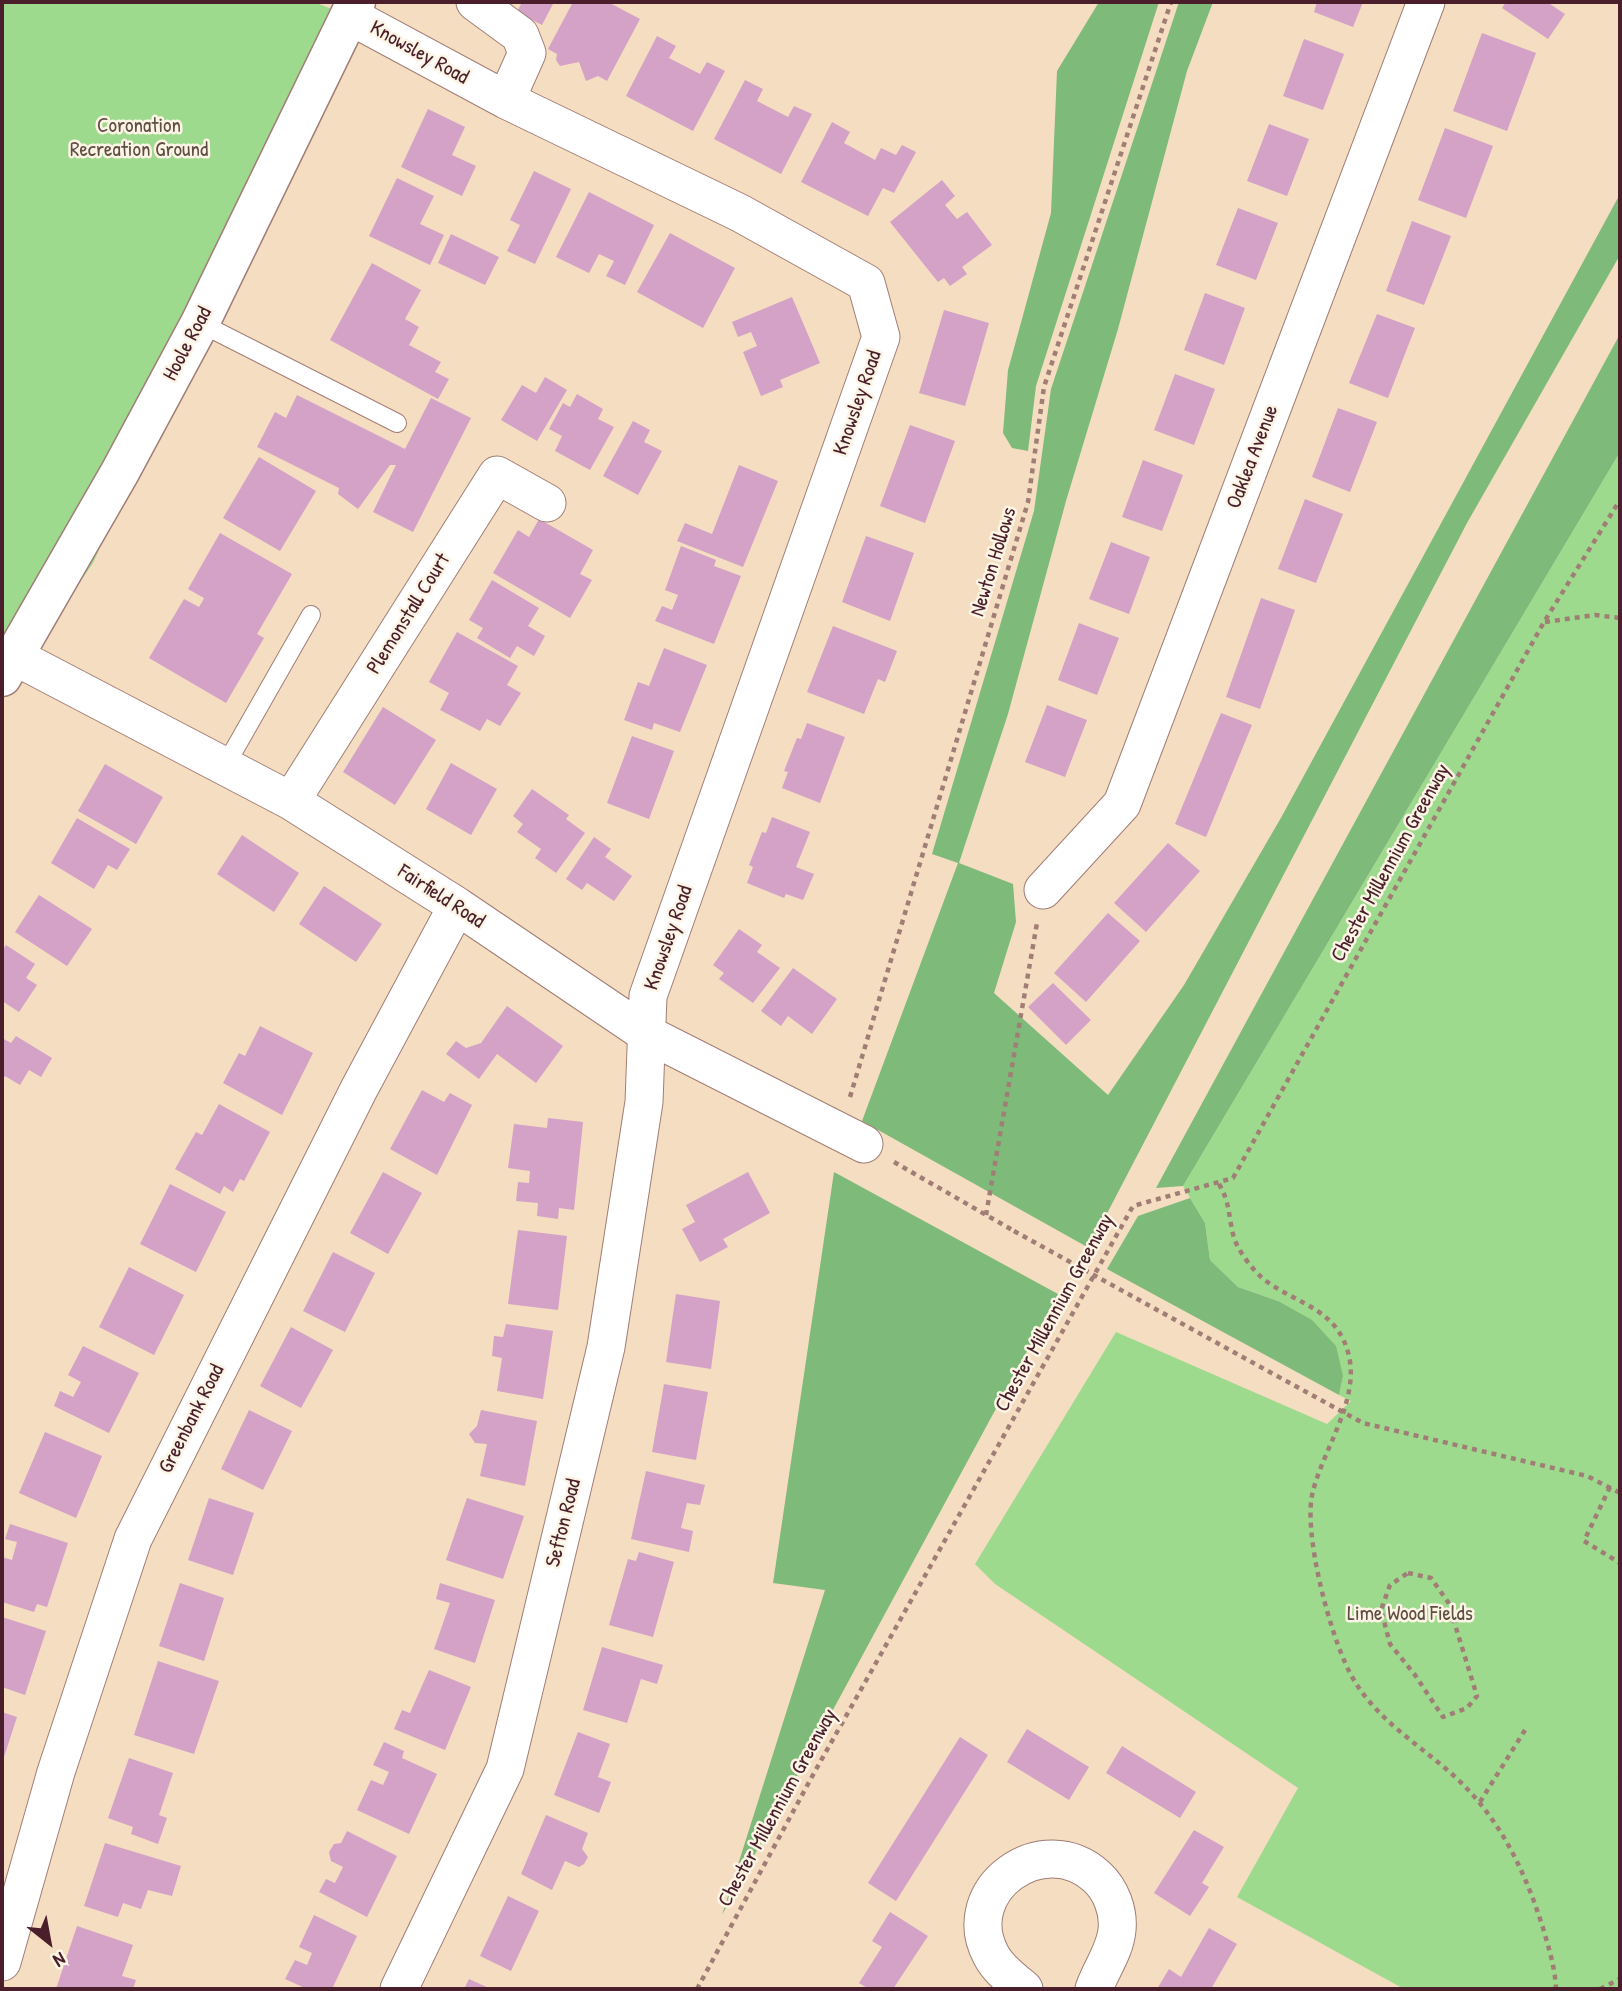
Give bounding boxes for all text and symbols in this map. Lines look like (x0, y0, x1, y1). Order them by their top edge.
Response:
street label: Knowsley Road (365, 16, 473, 90)
park label: Coronation Recreation Ground (70, 113, 208, 163)
street label: Hoole Road (158, 303, 218, 385)
street label: Knowsley Road (828, 347, 888, 459)
street label: Oaklea Avenue (1222, 402, 1284, 512)
street label: Newton Hollows (965, 504, 1023, 620)
street label: Plemonstall Court (362, 549, 456, 679)
street label: Chester Millennium Greenway (1326, 760, 1456, 966)
street label: Fairfield Road (393, 860, 489, 934)
street label: Knowsley Road (639, 882, 699, 994)
street label: Chester Millennium Greenway (990, 1210, 1120, 1416)
street label: Greenbank Road (154, 1360, 230, 1478)
street label: Sefton Road (541, 1476, 587, 1570)
park label: Lime Wood Fields (1347, 1601, 1473, 1627)
street label: Chester Millennium Greenway (713, 1705, 843, 1911)
north arrow (14, 1907, 84, 1977)
text: N (49, 1946, 71, 1974)

